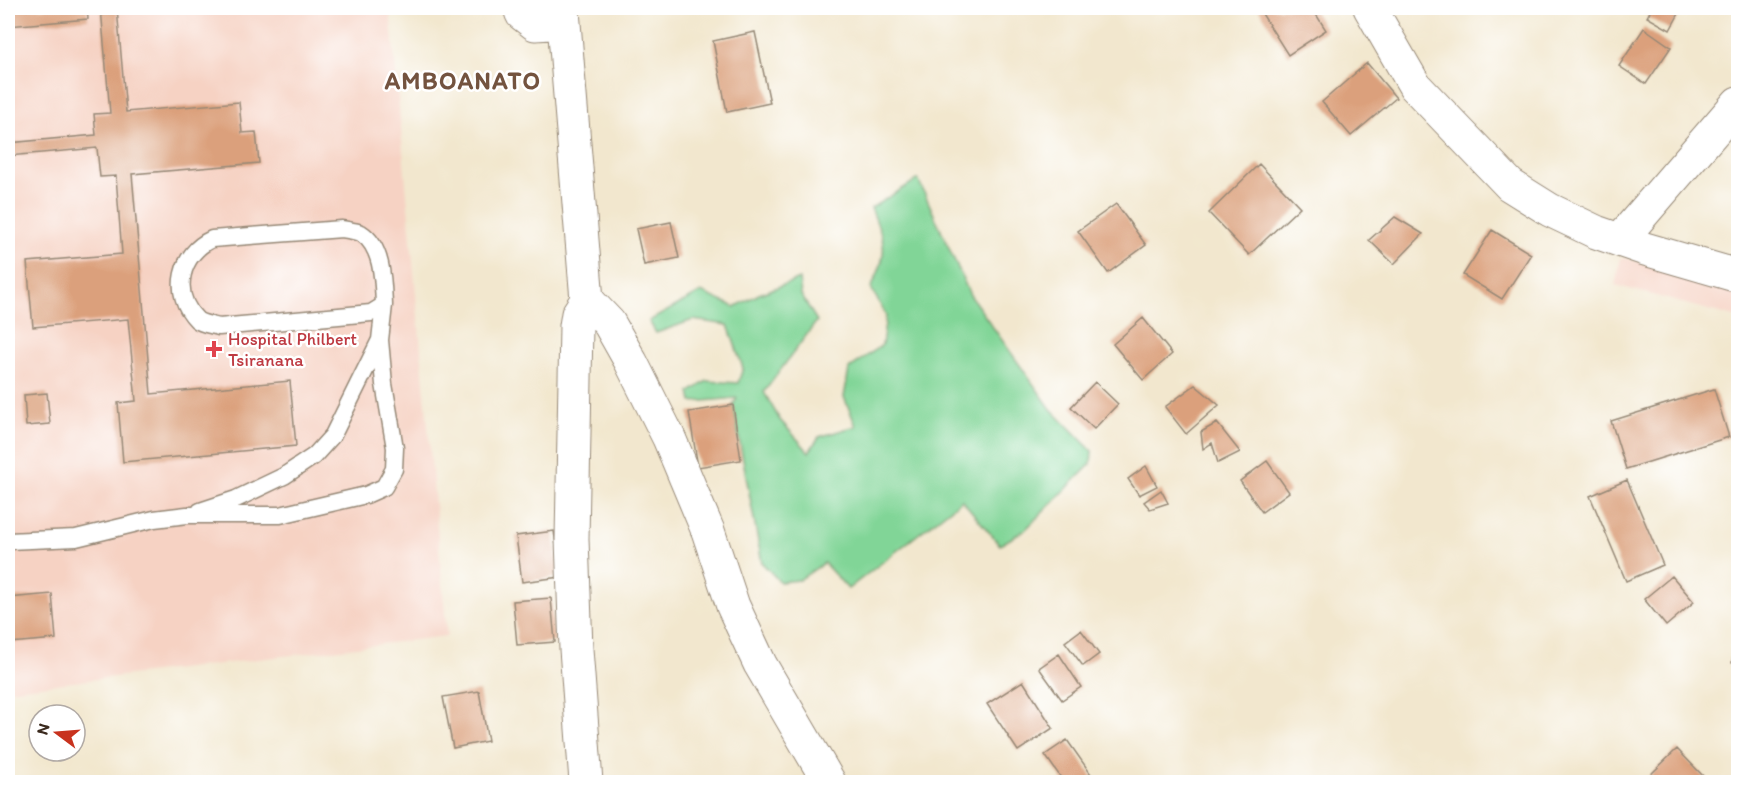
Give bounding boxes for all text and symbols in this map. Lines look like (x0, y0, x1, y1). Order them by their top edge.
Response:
district label: AMBOANATO (384, 66, 541, 95)
place label: Hospital Philbert Tsiranana (228, 328, 357, 371)
marker: Hospital Philbert Tsiranana (205, 340, 223, 358)
north arrow (27, 703, 87, 763)
text: N (32, 721, 54, 737)

